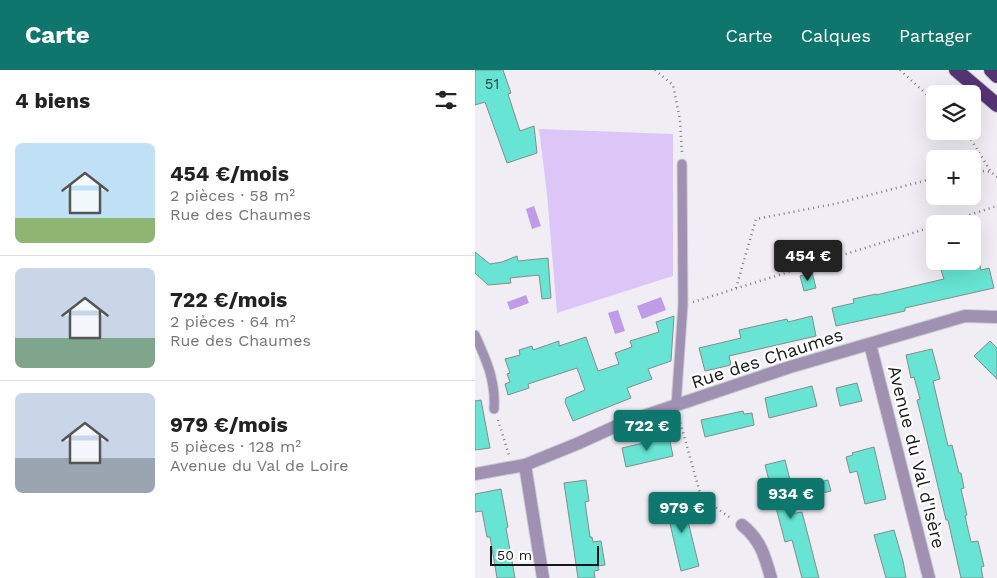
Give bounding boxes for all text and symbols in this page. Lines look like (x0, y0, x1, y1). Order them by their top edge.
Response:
text: Carte (25, 21, 90, 49)
text: Carte (725, 25, 773, 46)
text: Calques (801, 25, 871, 46)
text: Partager (899, 25, 972, 46)
house number: 51 (485, 75, 499, 93)
map controls (926, 85, 981, 270)
button: layers (926, 85, 981, 140)
icon: filters (432, 86, 460, 114)
text: 4 biens (15, 88, 90, 113)
button: + (926, 150, 981, 205)
text: 454 €/mois (170, 161, 289, 186)
icon: home (55, 163, 115, 223)
text: 2 pièces · 58 m² (170, 186, 295, 205)
text: Rue des Chaumes (170, 205, 311, 224)
button: − (926, 215, 981, 270)
pin: 454 € (773, 240, 843, 282)
text: 454 € (785, 246, 831, 265)
text: 722 €/mois (170, 287, 287, 312)
icon: home (55, 288, 115, 348)
text: 2 pièces · 64 m² (170, 312, 296, 331)
street label: Rue des Chaumes (688, 324, 846, 392)
text: Rue des Chaumes (170, 331, 311, 350)
street label: Avenue du Val d'Isère (884, 363, 950, 551)
pin: 722 € (612, 410, 682, 452)
text: 979 €/mois (170, 412, 288, 437)
icon: home (55, 413, 115, 473)
text: 722 € (625, 416, 669, 435)
text: 5 pièces · 128 m² (170, 437, 301, 456)
text: Avenue du Val de Loire (170, 456, 349, 475)
pin: 934 € (756, 478, 826, 520)
text: 934 € (768, 484, 814, 503)
pin: 979 € (647, 492, 717, 534)
text: 979 € (660, 498, 704, 517)
scale bar (490, 543, 599, 566)
text: 50 m (497, 547, 532, 563)

